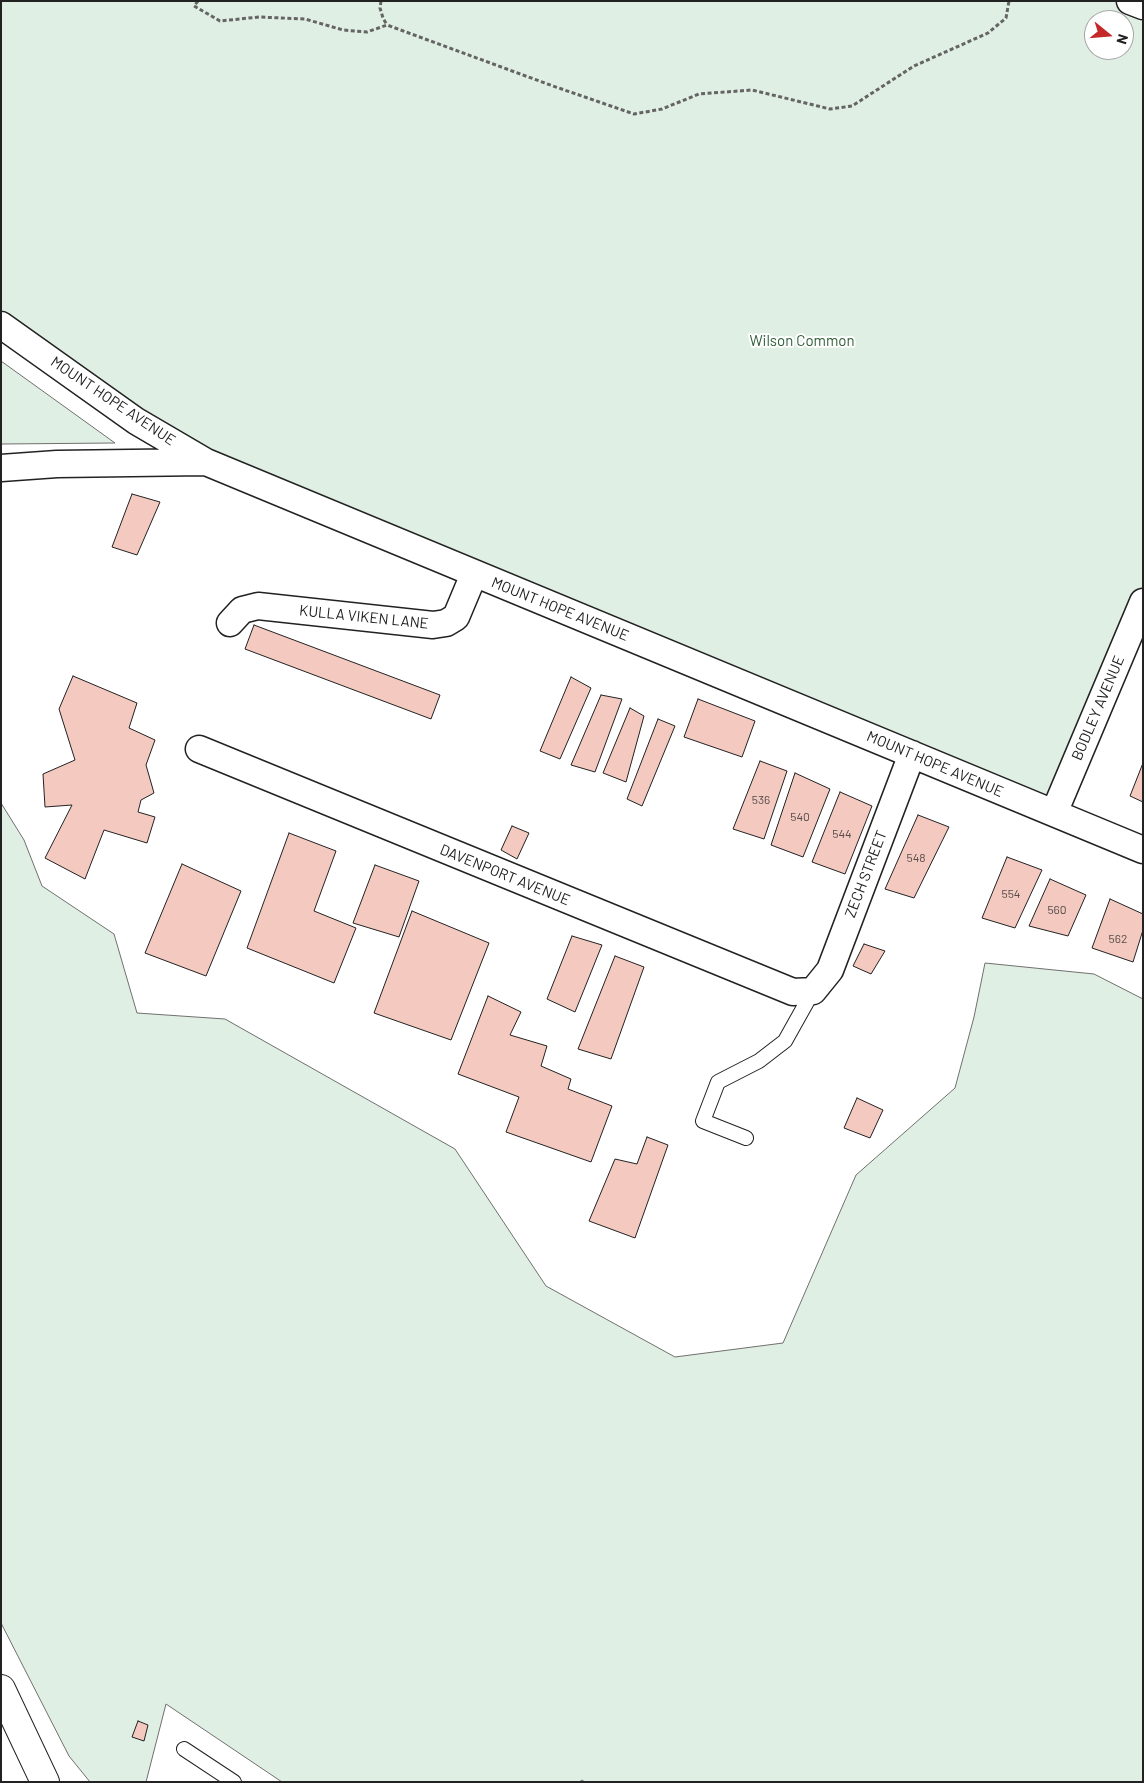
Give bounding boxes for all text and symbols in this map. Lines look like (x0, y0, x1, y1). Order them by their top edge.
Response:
north arrow (1084, 10, 1134, 60)
text: N (1113, 32, 1132, 46)
park label: Wilson Common (749, 332, 855, 350)
street label: MOUNT HOPE AVENUE (47, 353, 179, 449)
street label: MOUNT HOPE AVENUE (489, 573, 631, 645)
street label: KULLA VIKEN LANE (298, 601, 430, 633)
street label: BODLEY AVENUE (1068, 653, 1128, 763)
street label: MOUNT HOPE AVENUE (864, 727, 1006, 801)
house number: 536 (752, 793, 770, 807)
house number: 540 (790, 810, 810, 824)
house number: 544 (832, 827, 852, 841)
street label: ZECH STREET (841, 828, 891, 920)
street label: DAVENPORT AVENUE (437, 841, 573, 909)
house number: 548 (906, 851, 926, 865)
house number: 554 (1002, 887, 1020, 901)
house number: 560 (1047, 903, 1067, 917)
house number: 562 (1109, 932, 1127, 946)

